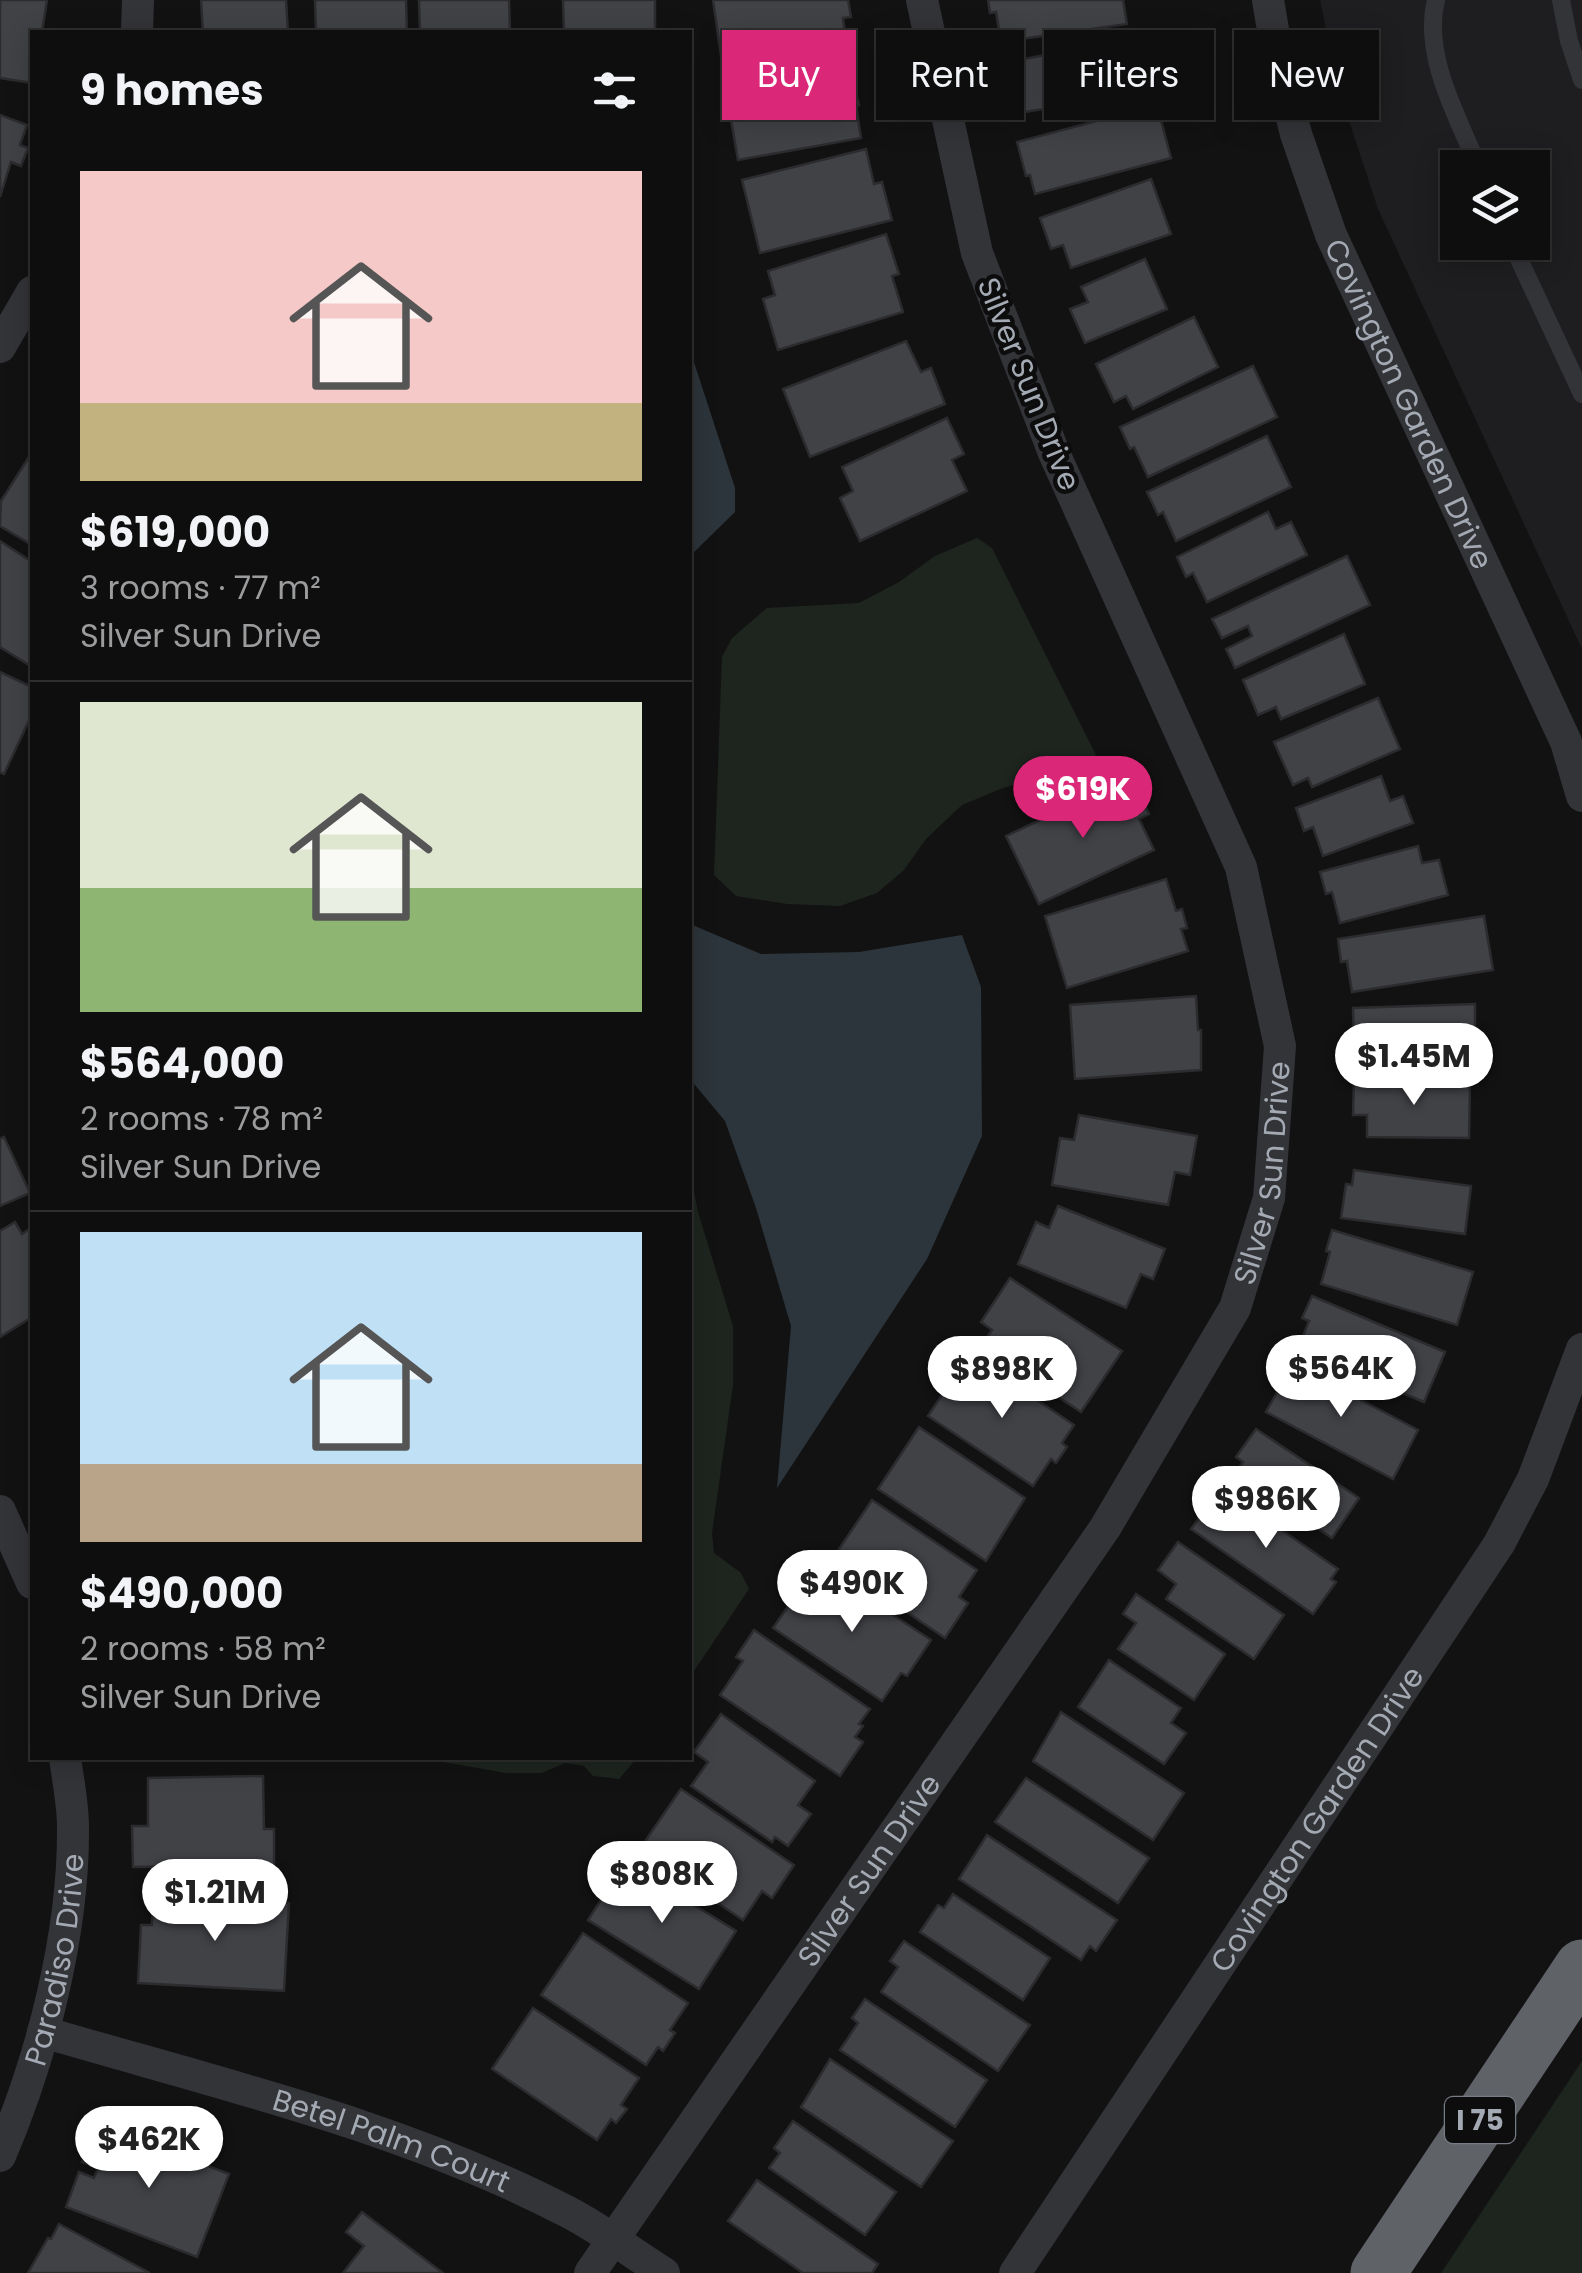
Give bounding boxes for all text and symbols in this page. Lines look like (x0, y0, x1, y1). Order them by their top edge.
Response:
chip: Buy (722, 30, 856, 120)
chip: Rent (876, 30, 1024, 120)
chip: Filters (1044, 30, 1214, 120)
chip: New (1234, 30, 1379, 120)
text: 9 homes (80, 61, 264, 120)
icon: filters (587, 63, 642, 118)
map controls (1440, 150, 1550, 260)
button: layers (1440, 150, 1550, 260)
street label: Covington Garden Drive (1314, 232, 1504, 576)
icon: home (271, 236, 451, 416)
street label: Silver Sun Drive (967, 271, 1091, 497)
text: $619,000 (80, 503, 270, 562)
text: 3 rooms · 77 m² (80, 565, 321, 610)
text: Silver Sun Drive (80, 613, 321, 658)
pin: $619K (1013, 756, 1153, 841)
text: $619K (1035, 766, 1131, 811)
icon: home (271, 767, 451, 947)
pin: $1.45M (1333, 1023, 1495, 1108)
text: $1.45M (1357, 1033, 1471, 1078)
text: $564,000 (80, 1034, 284, 1093)
street label: Silver Sun Drive (1222, 1060, 1300, 1290)
text: 2 rooms · 78 m² (80, 1096, 323, 1141)
text: Silver Sun Drive (80, 1144, 321, 1189)
icon: home (271, 1297, 451, 1477)
pin: $564K (1271, 1335, 1411, 1420)
pin: $898K (932, 1336, 1072, 1421)
text: $564K (1288, 1345, 1394, 1390)
text: $898K (950, 1346, 1054, 1391)
pin: $986K (1196, 1466, 1336, 1551)
text: $986K (1214, 1476, 1318, 1521)
pin: $490K (782, 1550, 922, 1635)
text: $490K (799, 1560, 905, 1605)
text: $490,000 (80, 1564, 284, 1623)
text: 2 rooms · 58 m² (80, 1626, 326, 1671)
street label: Covington Garden Drive (1199, 1657, 1434, 1981)
text: Silver Sun Drive (80, 1674, 321, 1719)
street label: Silver Sun Drive (787, 1765, 951, 1975)
pin: $808K (592, 1841, 732, 1926)
text: $808K (609, 1851, 715, 1896)
street label: Paradiso Drive (13, 1852, 94, 2071)
pin: $1.21M (134, 1859, 296, 1944)
text: $1.21M (164, 1869, 266, 1914)
street label: Betel Palm Court (268, 2078, 517, 2203)
road number: I 75 (1445, 2097, 1515, 2143)
pin: $462K (79, 2106, 219, 2191)
text: $462K (97, 2116, 201, 2161)

